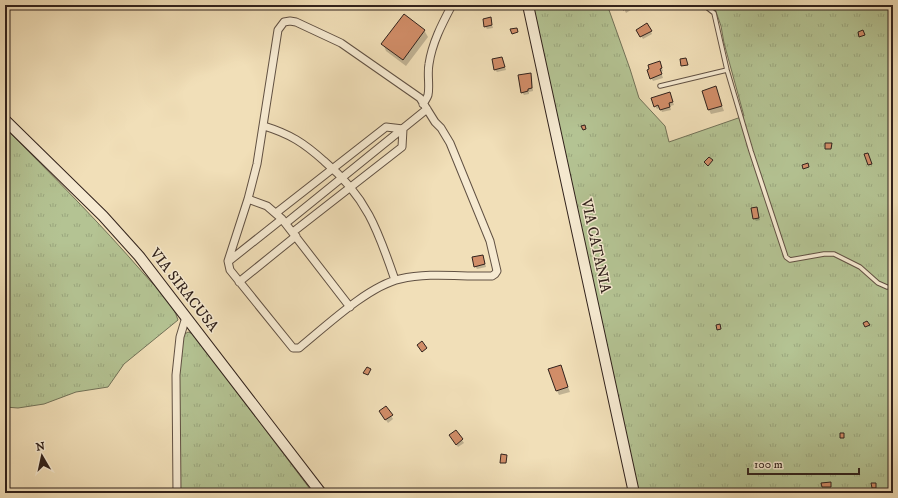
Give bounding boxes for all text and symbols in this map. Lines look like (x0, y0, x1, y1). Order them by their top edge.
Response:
street label: VIA CATANIA (577, 196, 615, 295)
street label: VIA SIRACUSA (145, 244, 223, 336)
north arrow (22, 436, 62, 476)
text: N (35, 439, 46, 455)
scale bar (748, 450, 859, 476)
text: 100 m (754, 457, 783, 472)

